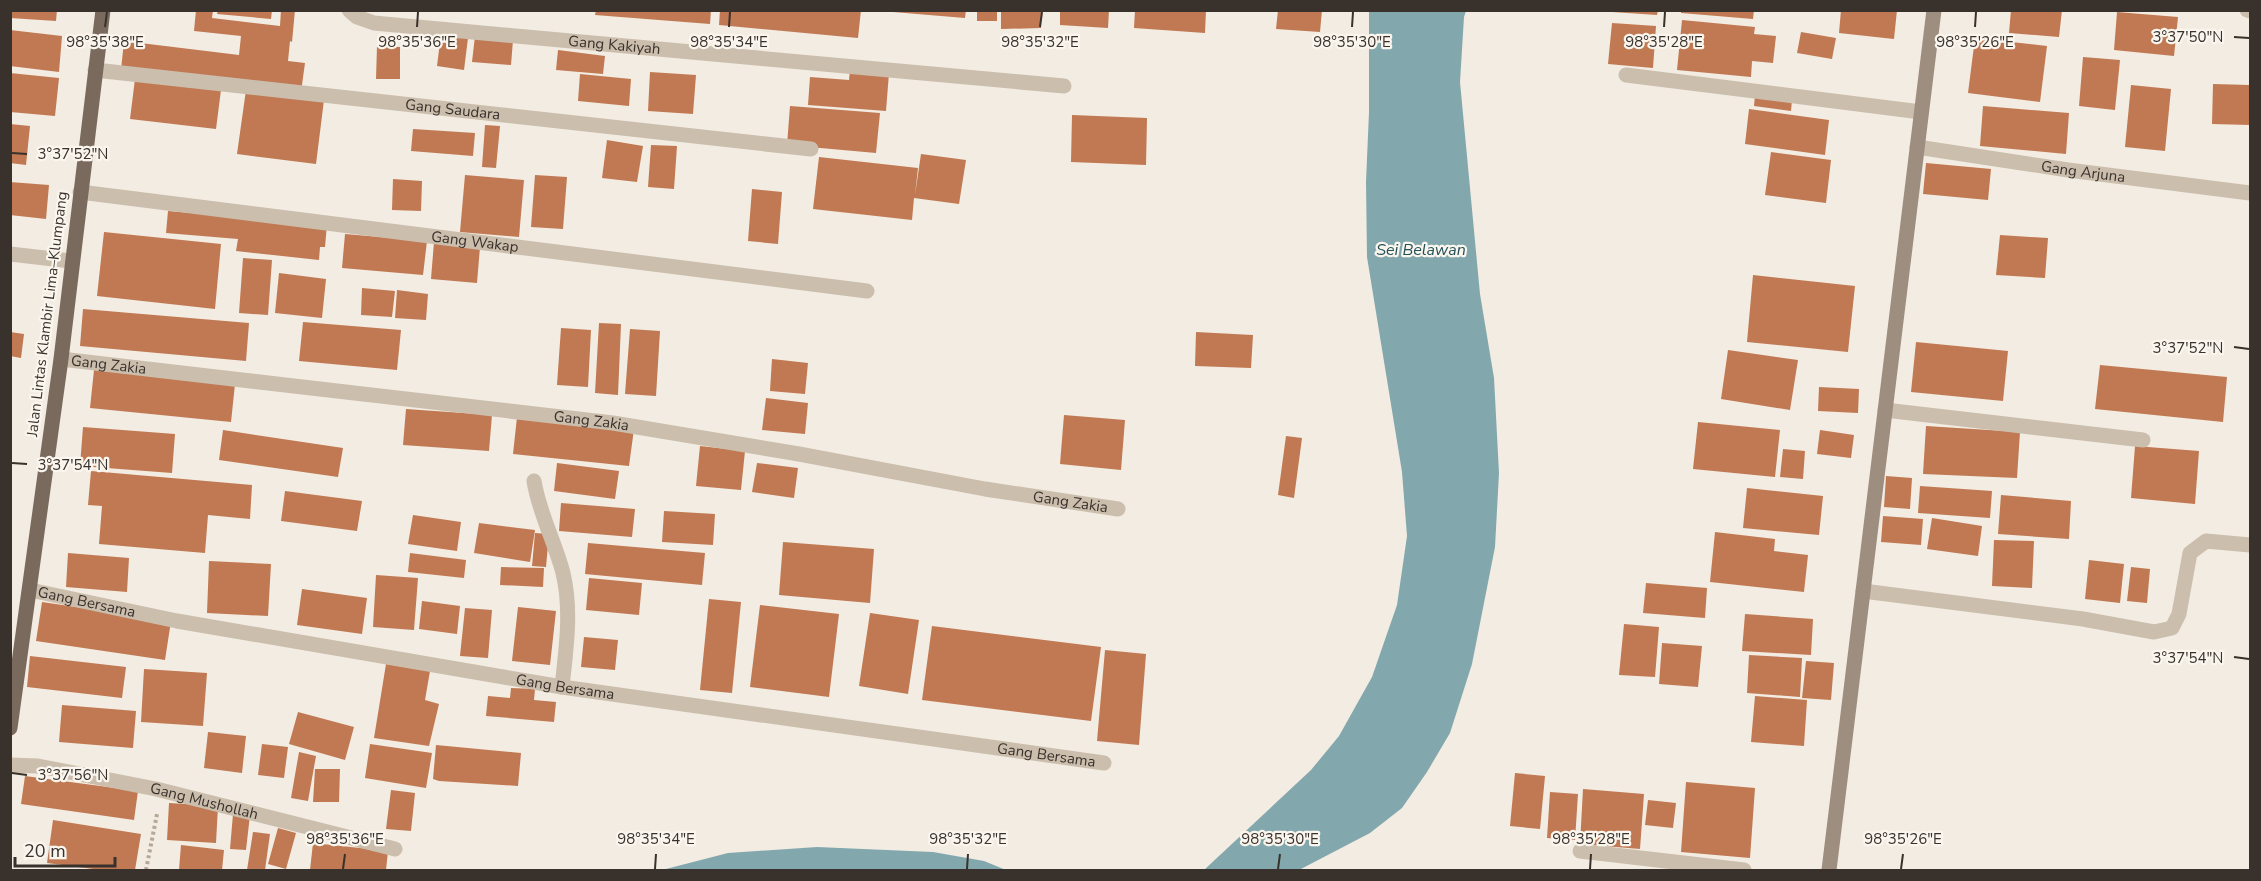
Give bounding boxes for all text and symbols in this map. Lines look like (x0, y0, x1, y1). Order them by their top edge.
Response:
text: 3°37'50"N (2153, 27, 2223, 47)
street label: Gang Kakiyah (567, 31, 661, 59)
text: 98°35'38"E (66, 32, 144, 52)
text: 98°35'36"E (378, 32, 456, 52)
text: 98°35'34"E (690, 32, 768, 52)
text: 98°35'32"E (1001, 32, 1079, 52)
text: 98°35'30"E (1313, 32, 1391, 52)
text: 98°35'28"E (1625, 32, 1703, 52)
text: 98°35'26"E (1936, 32, 2014, 52)
street label: Gang Saudara (404, 94, 501, 125)
text: 3°37'52"N (38, 144, 108, 164)
street label: Gang Arjuna (2040, 156, 2126, 187)
street label: Jalan Lintas Klambir Lima–Klumpang (22, 190, 72, 439)
street label: Gang Wakap (430, 226, 520, 257)
water label: Sei Belawan (1376, 239, 1466, 261)
text: 3°37'52"N (2153, 338, 2223, 358)
street label: Gang Zakia (70, 350, 147, 379)
street label: Gang Zakia (553, 406, 631, 436)
text: 3°37'54"N (38, 455, 108, 475)
street label: Gang Zakia (1032, 486, 1109, 517)
street label: Gang Bersama (36, 582, 137, 622)
text: 3°37'54"N (2153, 648, 2223, 668)
street label: Gang Bersama (514, 669, 616, 704)
street label: Gang Bersama (996, 738, 1097, 772)
text: 3°37'56"N (38, 765, 108, 785)
street label: Gang Mushollah (149, 778, 260, 824)
text: 98°35'36"E (306, 829, 384, 849)
text: 98°35'34"E (617, 829, 695, 849)
text: 98°35'32"E (929, 829, 1007, 849)
text: 98°35'30"E (1241, 829, 1319, 849)
text: 98°35'28"E (1552, 829, 1630, 849)
text: 98°35'26"E (1864, 829, 1942, 849)
scale bar (15, 830, 116, 868)
text: 20 m (24, 839, 66, 863)

